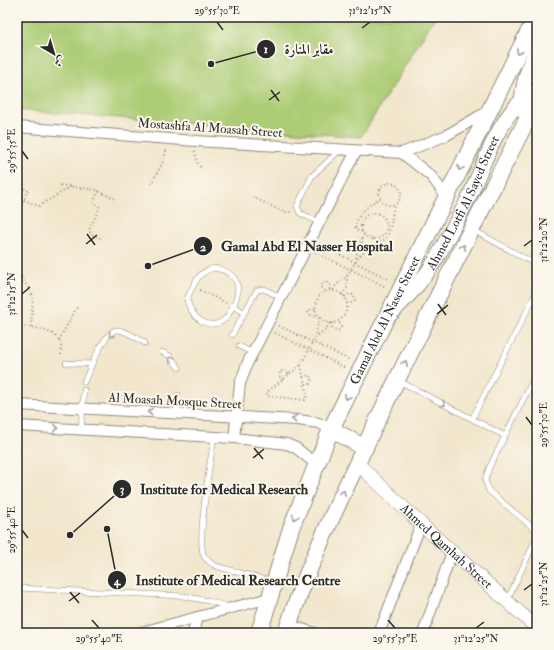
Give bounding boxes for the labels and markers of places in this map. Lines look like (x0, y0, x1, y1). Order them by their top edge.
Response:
callout: مقابر المنارة (256, 36, 341, 62)
callout: Gamal Abd El Nasser Hospital (193, 233, 401, 259)
callout: Institute for Medical Research (112, 476, 316, 502)
callout: Institute of Medical Research Centre (107, 567, 348, 593)

